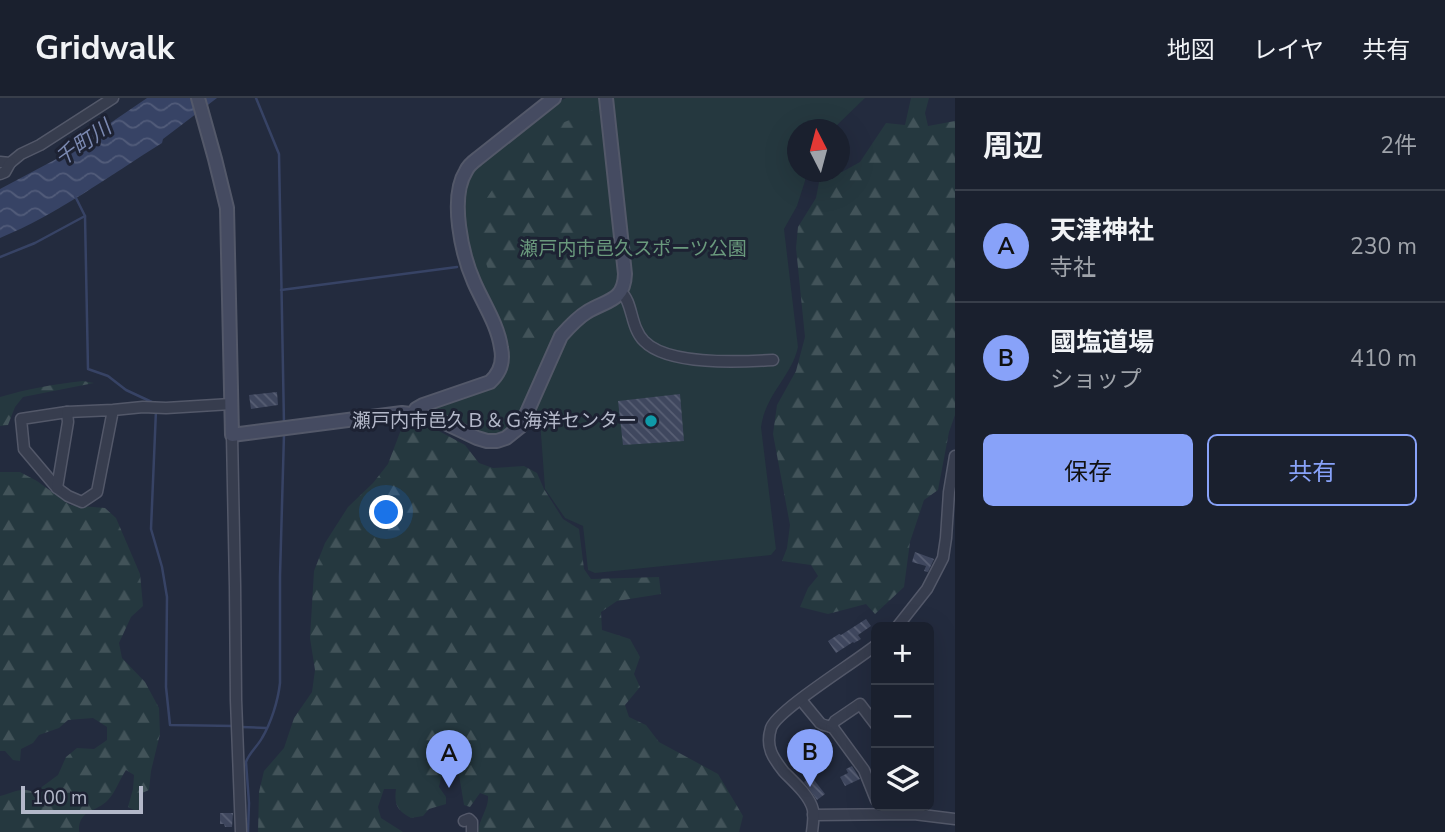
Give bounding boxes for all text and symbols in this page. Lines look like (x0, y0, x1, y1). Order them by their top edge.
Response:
text: Gridwalk (35, 26, 175, 71)
text: 地図 (1167, 34, 1215, 66)
text: レイヤ (1253, 34, 1324, 66)
text: 共有 (1362, 34, 1410, 66)
water label: 千町川 (49, 112, 118, 173)
north arrow (787, 119, 850, 182)
text: 周辺 (983, 126, 1043, 167)
text: 2件 (1380, 130, 1417, 161)
text: 天津神社 (1050, 213, 1154, 248)
text: A (997, 231, 1015, 262)
text: 230 m (1350, 231, 1417, 262)
park label: 瀬戸内市邑久スポーツ公園 (519, 236, 747, 262)
text: 寺社 (1050, 252, 1096, 283)
text: 國塩道場 (1050, 325, 1154, 360)
text: B (998, 343, 1014, 374)
text: 410 m (1350, 343, 1417, 374)
text: ショップ (1050, 364, 1142, 395)
place label: 瀬戸内市邑久Ｂ＆Ｇ海洋センター (352, 408, 637, 434)
marker: 瀬戸内市邑久Ｂ＆Ｇ海洋センター (643, 413, 659, 429)
button: 保存 (983, 434, 1193, 506)
button: 共有 (1207, 434, 1417, 506)
your location (369, 495, 403, 529)
map controls (871, 622, 934, 811)
button: + (871, 622, 934, 685)
button: − (871, 685, 934, 748)
pin: B (787, 729, 833, 787)
pin: A (426, 730, 472, 788)
button: layers (871, 748, 934, 811)
scale bar (21, 783, 144, 815)
text: 100 m (32, 785, 87, 811)

